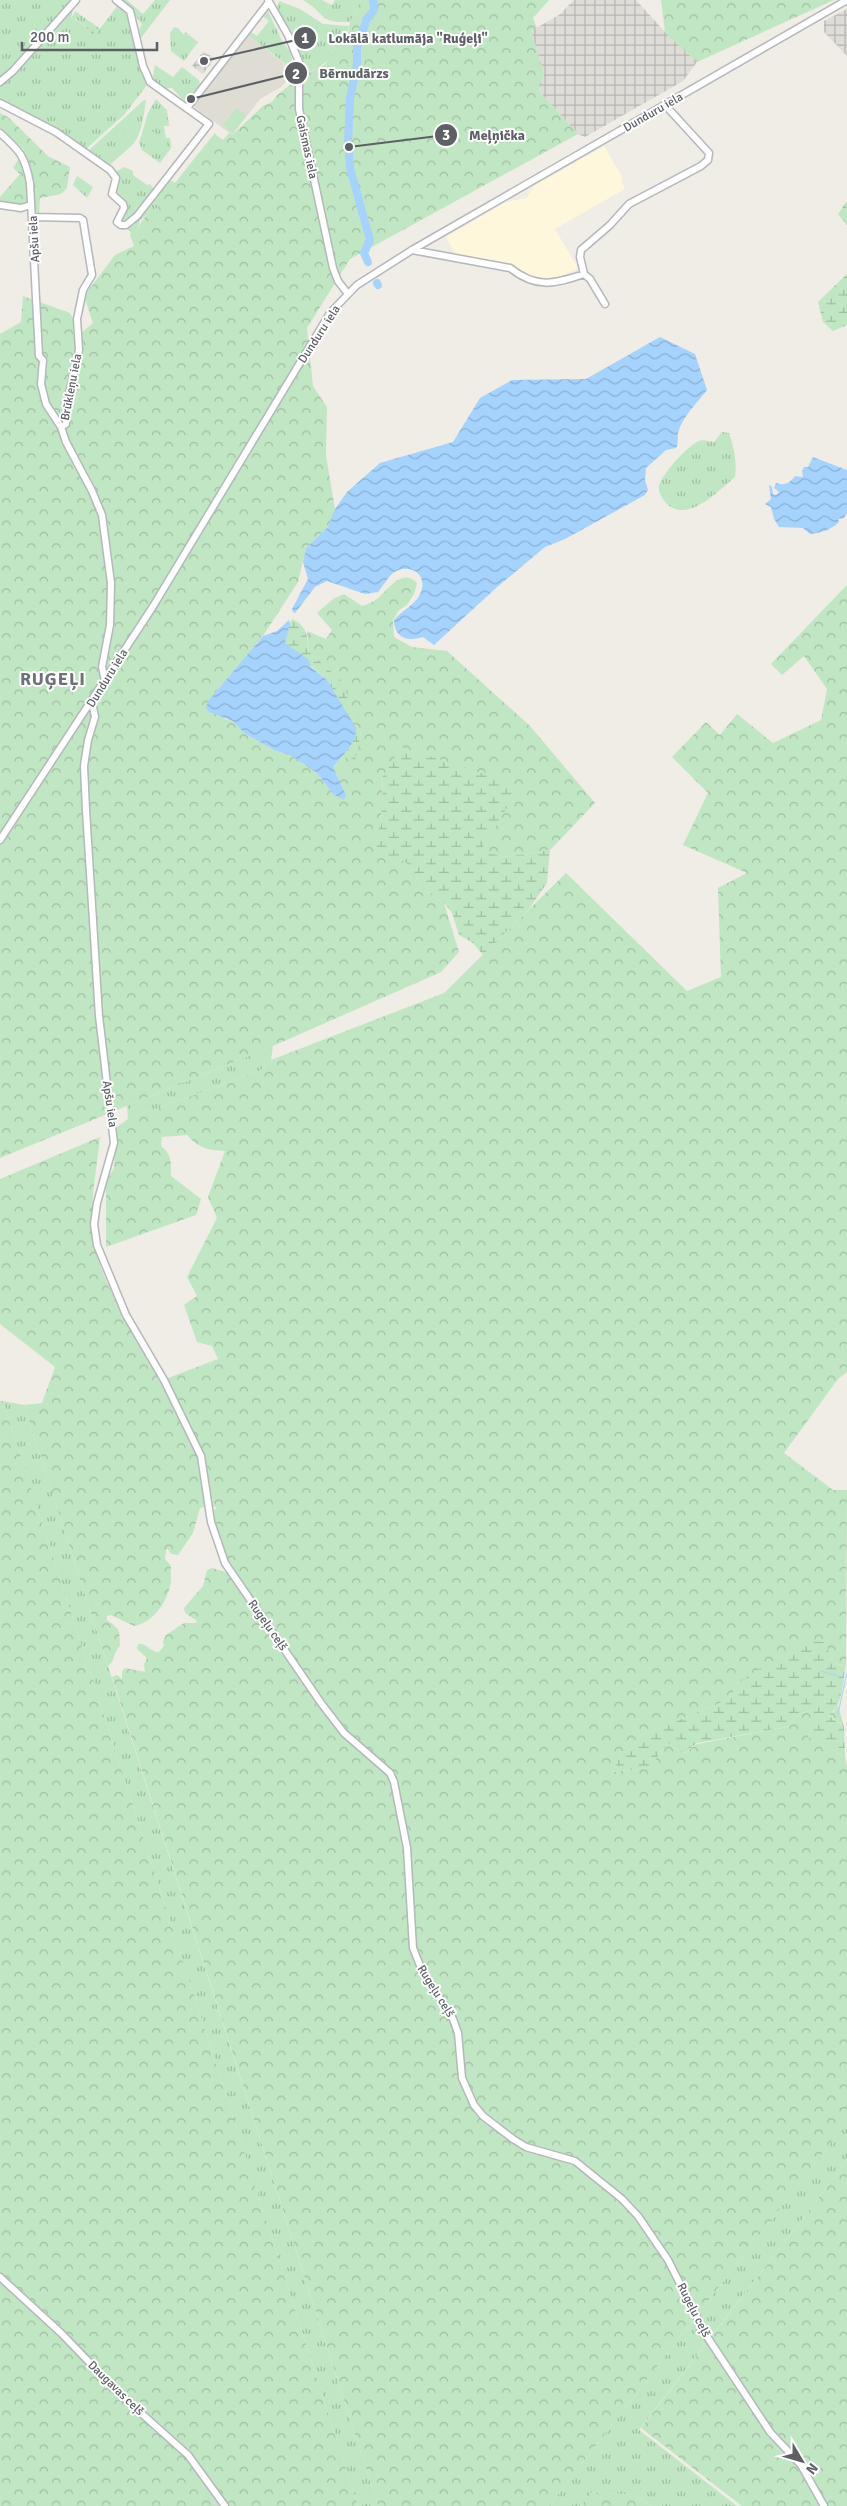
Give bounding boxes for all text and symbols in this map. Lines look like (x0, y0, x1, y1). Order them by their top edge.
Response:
scale bar (22, 20, 158, 52)
callout: Lokālā katlumāja "Ruģeļi" (293, 24, 497, 53)
text: 200 m (30, 28, 70, 46)
text: 1 (301, 29, 309, 47)
text: Lokālā katlumāja "Ruģeļi" (328, 30, 488, 47)
callout: Bērnudārzs (284, 59, 398, 88)
text: 2 (292, 65, 300, 83)
text: Bērnudārzs (319, 65, 389, 82)
street label: Dunduru iela (621, 89, 686, 136)
street label: Gaismas iela (292, 114, 321, 180)
callout: Meļņička (434, 121, 535, 150)
text: 3 (442, 126, 450, 144)
text: Meļņička (469, 127, 525, 144)
street label: Apšu iela (26, 215, 43, 263)
street label: Dunduru iela (295, 302, 344, 366)
street label: Brūkleņu iela (58, 352, 85, 422)
street label: Dunduru iela (83, 646, 131, 710)
district label: RUĢEĻI (20, 668, 86, 691)
street label: Apšu iela (99, 1080, 120, 1128)
street label: Rugeļu ceļš (245, 1597, 291, 1654)
street label: Rugeļu ceļš (414, 1962, 458, 2020)
street label: Rugeļu ceļš (674, 2281, 714, 2340)
street label: Daugavas ceļš (84, 2358, 147, 2419)
north arrow (777, 2436, 827, 2486)
text: N (802, 2460, 822, 2478)

